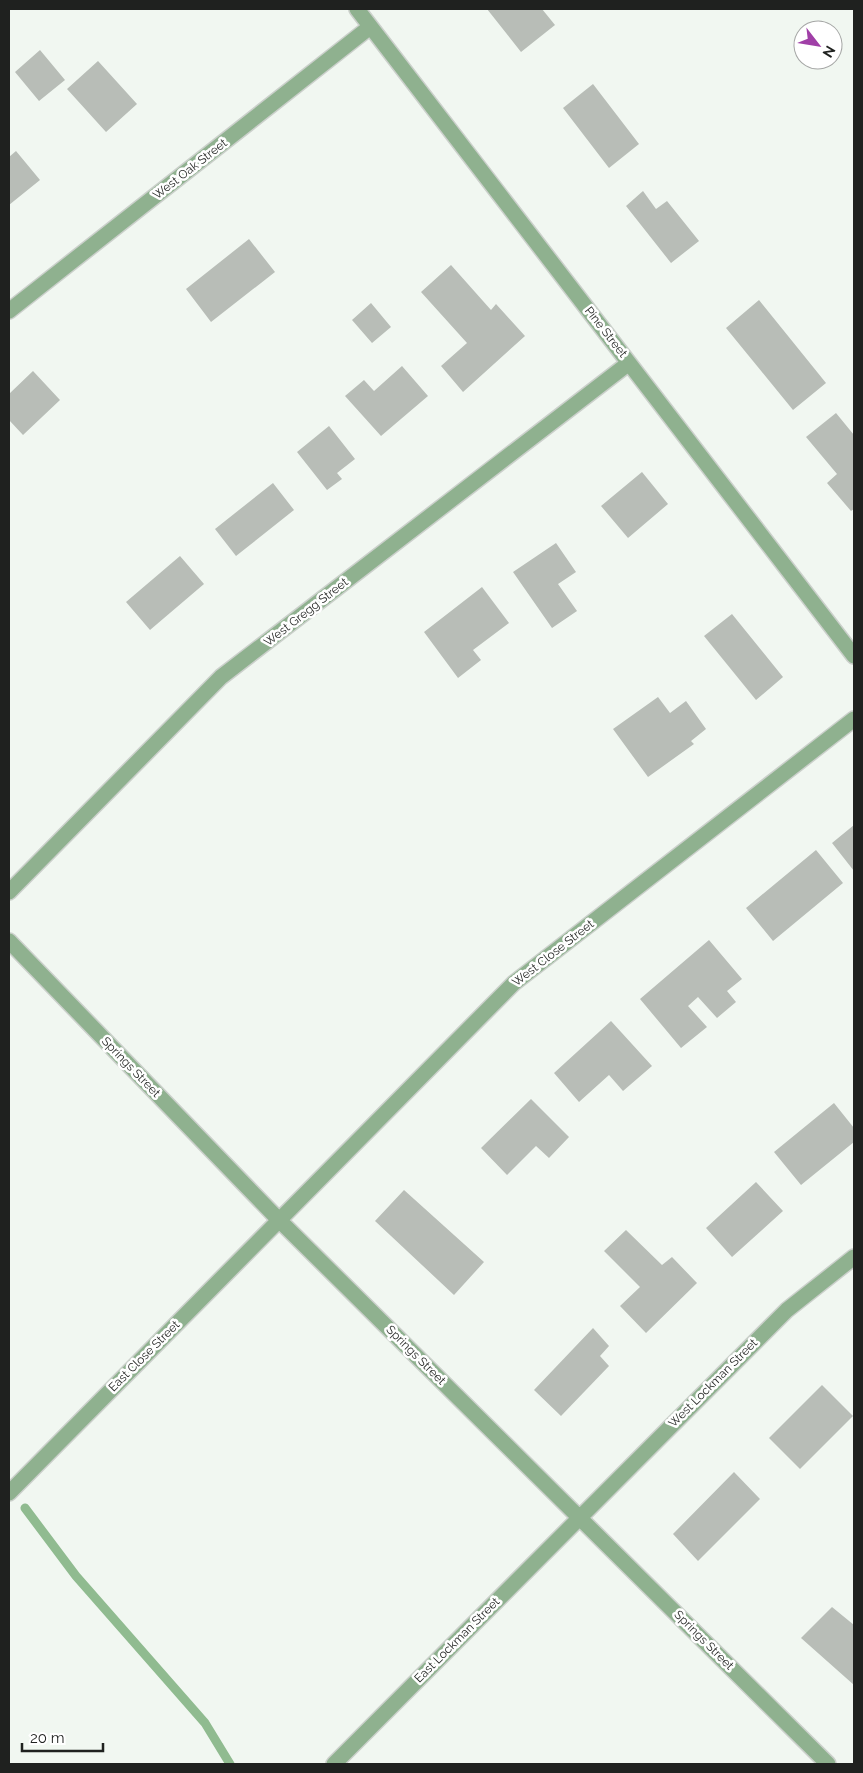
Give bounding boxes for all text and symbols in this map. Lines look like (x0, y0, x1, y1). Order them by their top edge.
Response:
north arrow (793, 20, 843, 70)
text: N (820, 43, 839, 60)
street label: West Oak Street (150, 136, 230, 202)
street label: Pine Street (582, 304, 630, 360)
street label: West Gregg Street (261, 575, 351, 649)
street label: West Close Street (509, 917, 597, 989)
street label: Springs Street (99, 1034, 163, 1100)
street label: East Close Street (106, 1318, 182, 1394)
street label: Springs Street (383, 1322, 449, 1388)
street label: West Lockman Street (666, 1336, 760, 1430)
street label: East Lockman Street (412, 1595, 502, 1685)
street label: Springs Street (671, 1607, 737, 1673)
scale bar (22, 1720, 104, 1752)
text: 20 m (30, 1729, 65, 1747)

